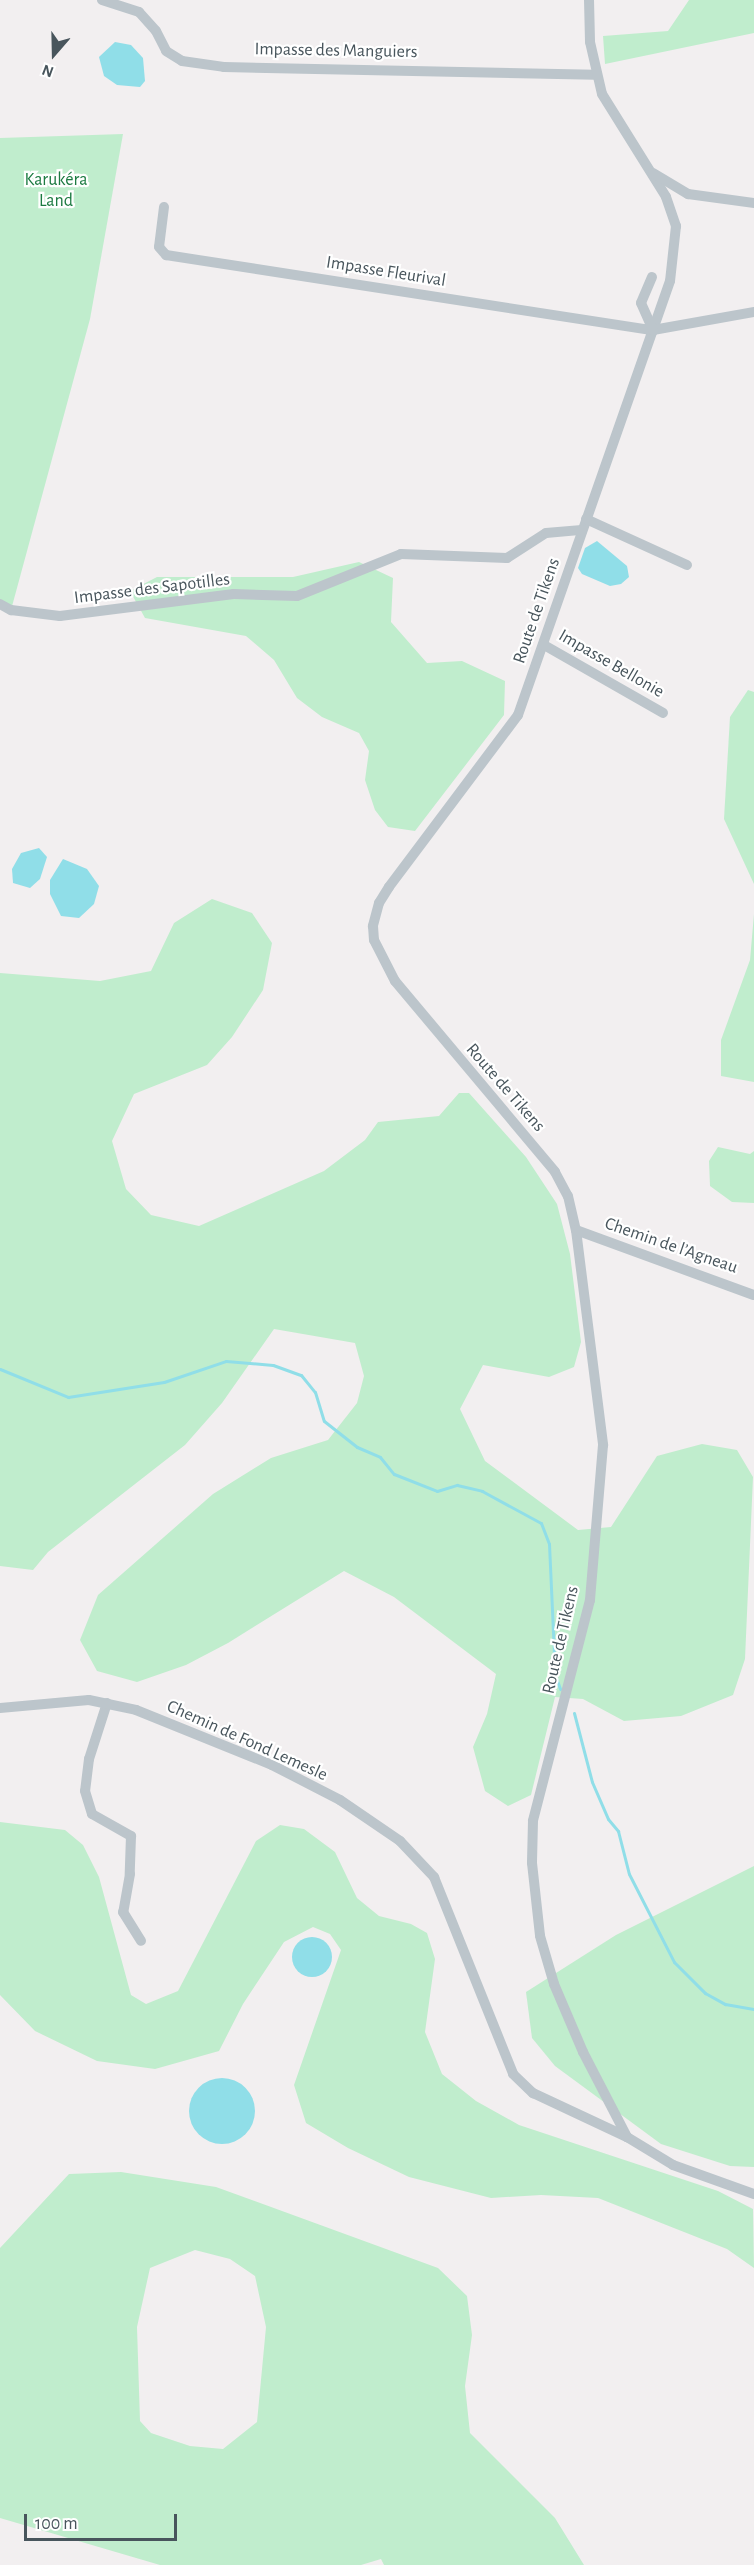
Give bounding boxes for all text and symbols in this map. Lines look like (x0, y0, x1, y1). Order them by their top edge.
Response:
north arrow (24, 24, 84, 84)
street label: Impasse des Manguiers (254, 39, 418, 63)
text: N (40, 61, 56, 80)
park label: Karukéra Land (25, 170, 87, 213)
street label: Impasse Fleurival (325, 252, 447, 292)
street label: Route de Tikens (509, 555, 565, 667)
street label: Impasse des Sapotilles (73, 569, 231, 609)
street label: Impasse Bellonie (554, 625, 668, 703)
street label: Route de Tikens (461, 1039, 549, 1137)
street label: Chemin de l’Agneau (602, 1213, 740, 1279)
street label: Route de Tikens (538, 1584, 584, 1696)
street label: Chemin de Fond Lemesle (163, 1696, 331, 1786)
scale bar (27, 2502, 180, 2540)
text: 100 m (35, 2515, 78, 2533)

